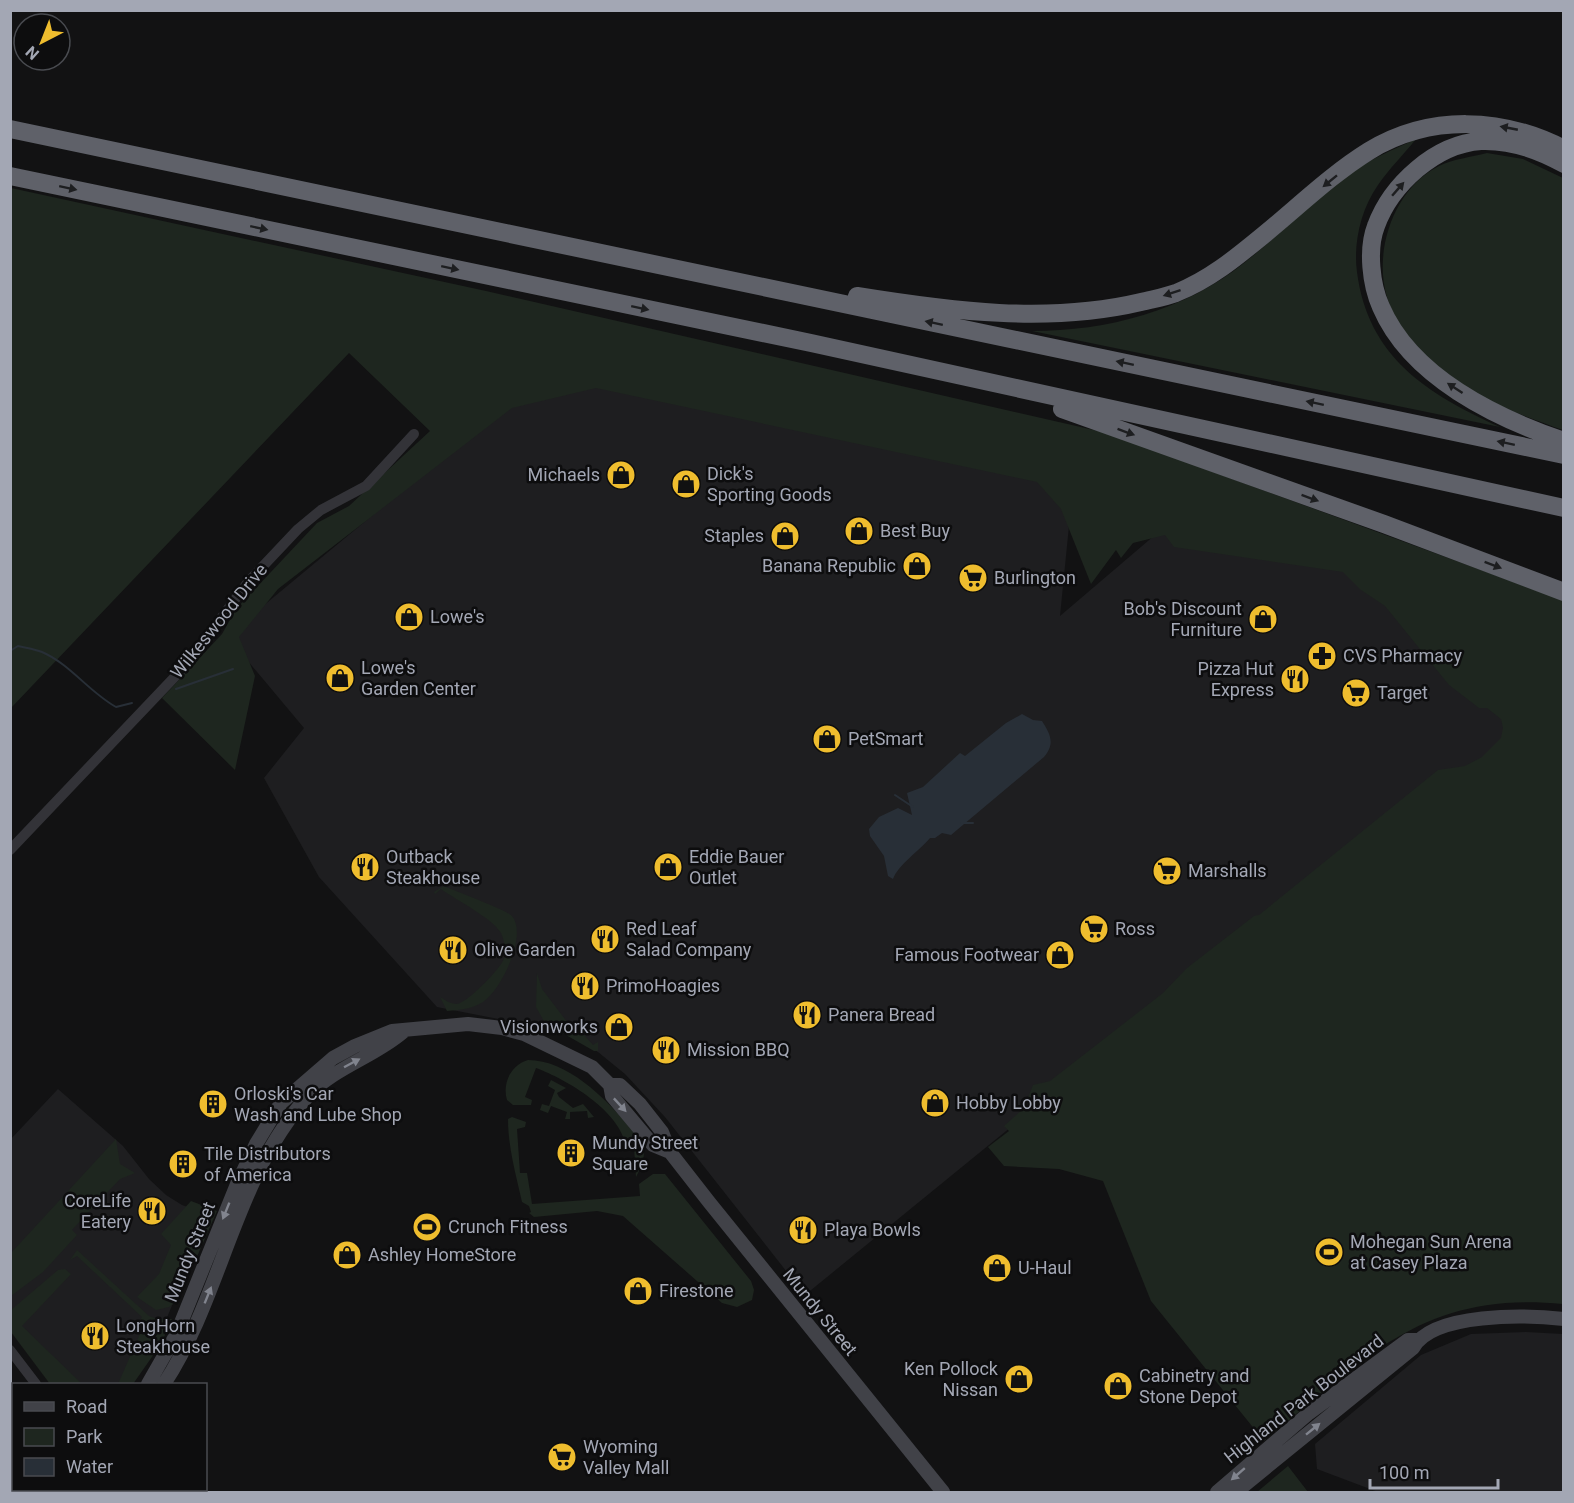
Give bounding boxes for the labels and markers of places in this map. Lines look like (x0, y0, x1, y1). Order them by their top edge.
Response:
shop icon: Michaels (605, 459, 637, 491)
place label: Dick's Sporting Goods (707, 463, 832, 505)
place label: Michaels (528, 464, 600, 485)
shop icon: Dick's Sporting Goods (670, 468, 702, 500)
shop icon: Best Buy (843, 515, 875, 547)
shop icon: Staples (769, 520, 801, 552)
place label: Best Buy (880, 520, 951, 541)
place label: Staples (704, 525, 764, 546)
shop icon: Banana Republic (901, 550, 933, 582)
place label: Banana Republic (762, 555, 896, 576)
supermarket icon: Burlington (957, 562, 989, 594)
place label: Burlington (994, 567, 1076, 588)
place label: Bob's Discount Furniture (1124, 598, 1242, 640)
shop icon: Lowe's (393, 601, 425, 633)
shop icon: Bob's Discount Furniture (1247, 603, 1279, 635)
place label: Lowe's (430, 606, 485, 627)
pharmacy icon: CVS Pharmacy (1306, 640, 1338, 672)
place label: CVS Pharmacy (1343, 645, 1462, 666)
place label: Lowe's Garden Center (361, 657, 476, 699)
place label: Pizza Hut Express (1198, 658, 1274, 700)
shop icon: Lowe's Garden Center (324, 662, 356, 694)
restaurant icon: Pizza Hut Express (1279, 663, 1311, 695)
supermarket icon: Target (1340, 677, 1372, 709)
place label: Target (1377, 682, 1428, 703)
shop icon: PetSmart (811, 723, 843, 755)
place label: PetSmart (848, 728, 923, 749)
place label: Outback Steakhouse (386, 846, 480, 888)
place label: Eddie Bauer Outlet (689, 846, 784, 888)
restaurant icon: Outback Steakhouse (349, 851, 381, 883)
shop icon: Eddie Bauer Outlet (652, 851, 684, 883)
supermarket icon: Marshalls (1151, 855, 1183, 887)
place label: Marshalls (1188, 860, 1267, 881)
supermarket icon: Ross (1078, 913, 1110, 945)
place label: Red Leaf Salad Company (626, 918, 752, 960)
place label: Ross (1115, 918, 1155, 939)
restaurant icon: Red Leaf Salad Company (589, 923, 621, 955)
restaurant icon: Olive Garden (437, 934, 469, 966)
place label: Olive Garden (474, 939, 575, 960)
shop icon: Famous Footwear (1044, 939, 1076, 971)
place label: Famous Footwear (895, 944, 1039, 965)
restaurant icon: PrimoHoagies (569, 970, 601, 1002)
place label: PrimoHoagies (606, 975, 720, 996)
restaurant icon: Panera Bread (791, 999, 823, 1031)
place label: Panera Bread (828, 1004, 935, 1025)
shop icon: Visionworks (603, 1011, 635, 1043)
place label: Visionworks (500, 1016, 598, 1037)
restaurant icon: Mission BBQ (650, 1034, 682, 1066)
place label: Mission BBQ (687, 1039, 790, 1060)
place label: Orloski's Car Wash and Lube Shop (234, 1083, 402, 1125)
shop icon: Hobby Lobby (919, 1087, 951, 1119)
building icon: Orloski's Car Wash and Lube Shop (197, 1088, 229, 1120)
place label: Hobby Lobby (956, 1092, 1061, 1113)
place label: Mundy Street Square (592, 1132, 698, 1174)
building icon: Mundy Street Square (555, 1137, 587, 1169)
place label: Tile Distributors of America (204, 1143, 331, 1185)
building icon: Tile Distributors of America (167, 1148, 199, 1180)
place label: CoreLife Eatery (64, 1190, 131, 1232)
restaurant icon: CoreLife Eatery (136, 1195, 168, 1227)
sports icon: Crunch Fitness (411, 1211, 443, 1243)
restaurant icon: Playa Bowls (787, 1214, 819, 1246)
place label: Crunch Fitness (448, 1216, 568, 1237)
place label: Playa Bowls (824, 1219, 921, 1240)
place label: Mohegan Sun Arena at Casey Plaza (1350, 1231, 1512, 1273)
sports icon: Mohegan Sun Arena at Casey Plaza (1313, 1236, 1345, 1268)
shop icon: Ashley HomeStore (331, 1239, 363, 1271)
place label: Ashley HomeStore (368, 1244, 516, 1265)
shop icon: U-Haul (981, 1252, 1013, 1284)
place label: U-Haul (1018, 1257, 1072, 1278)
shop icon: Firestone (622, 1275, 654, 1307)
place label: Firestone (659, 1280, 734, 1301)
place label: LongHorn Steakhouse (116, 1315, 210, 1357)
restaurant icon: LongHorn Steakhouse (79, 1320, 111, 1352)
place label: Ken Pollock Nissan (904, 1358, 999, 1400)
shop icon: Ken Pollock Nissan (1003, 1363, 1035, 1395)
place label: Cabinetry and Stone Depot (1139, 1365, 1250, 1407)
shop icon: Cabinetry and Stone Depot (1102, 1370, 1134, 1402)
place label: Wyoming Valley Mall (583, 1436, 669, 1478)
supermarket icon: Wyoming Valley Mall (546, 1441, 578, 1473)

